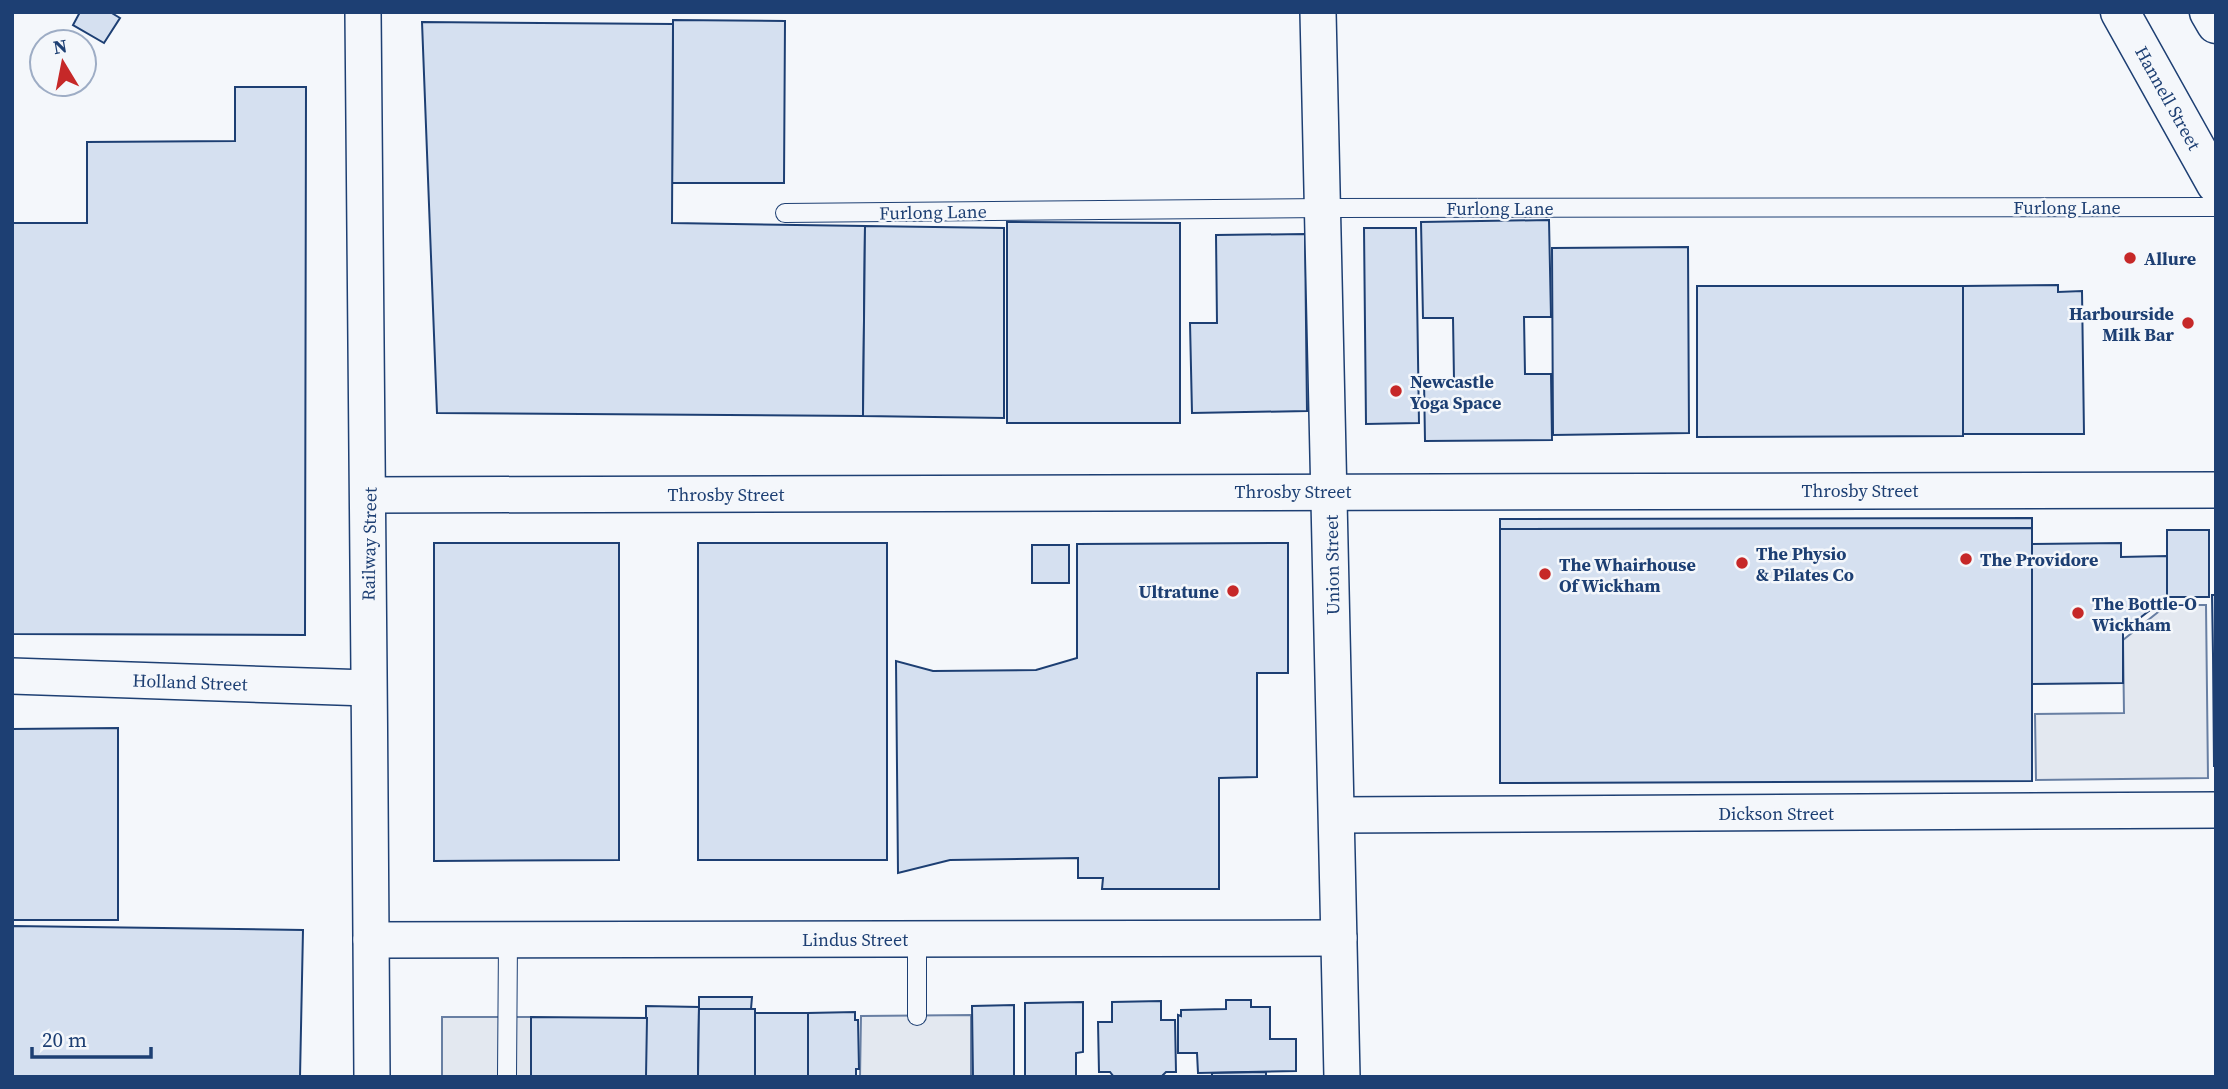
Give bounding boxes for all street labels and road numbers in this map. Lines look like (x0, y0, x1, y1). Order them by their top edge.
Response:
street label: Hannell Street (2129, 42, 2207, 155)
street label: Furlong Lane (2013, 195, 2121, 220)
street label: Furlong Lane (1446, 196, 1554, 221)
street label: Furlong Lane (879, 199, 987, 225)
street label: Throsby Street (1802, 478, 1919, 503)
street label: Throsby Street (1235, 479, 1352, 504)
street label: Throsby Street (668, 482, 785, 507)
street label: Railway Street (356, 487, 382, 601)
street label: Union Street (1319, 514, 1345, 615)
street label: Holland Street (132, 668, 248, 697)
street label: Dickson Street (1718, 801, 1834, 826)
street label: Lindus Street (802, 927, 908, 952)

